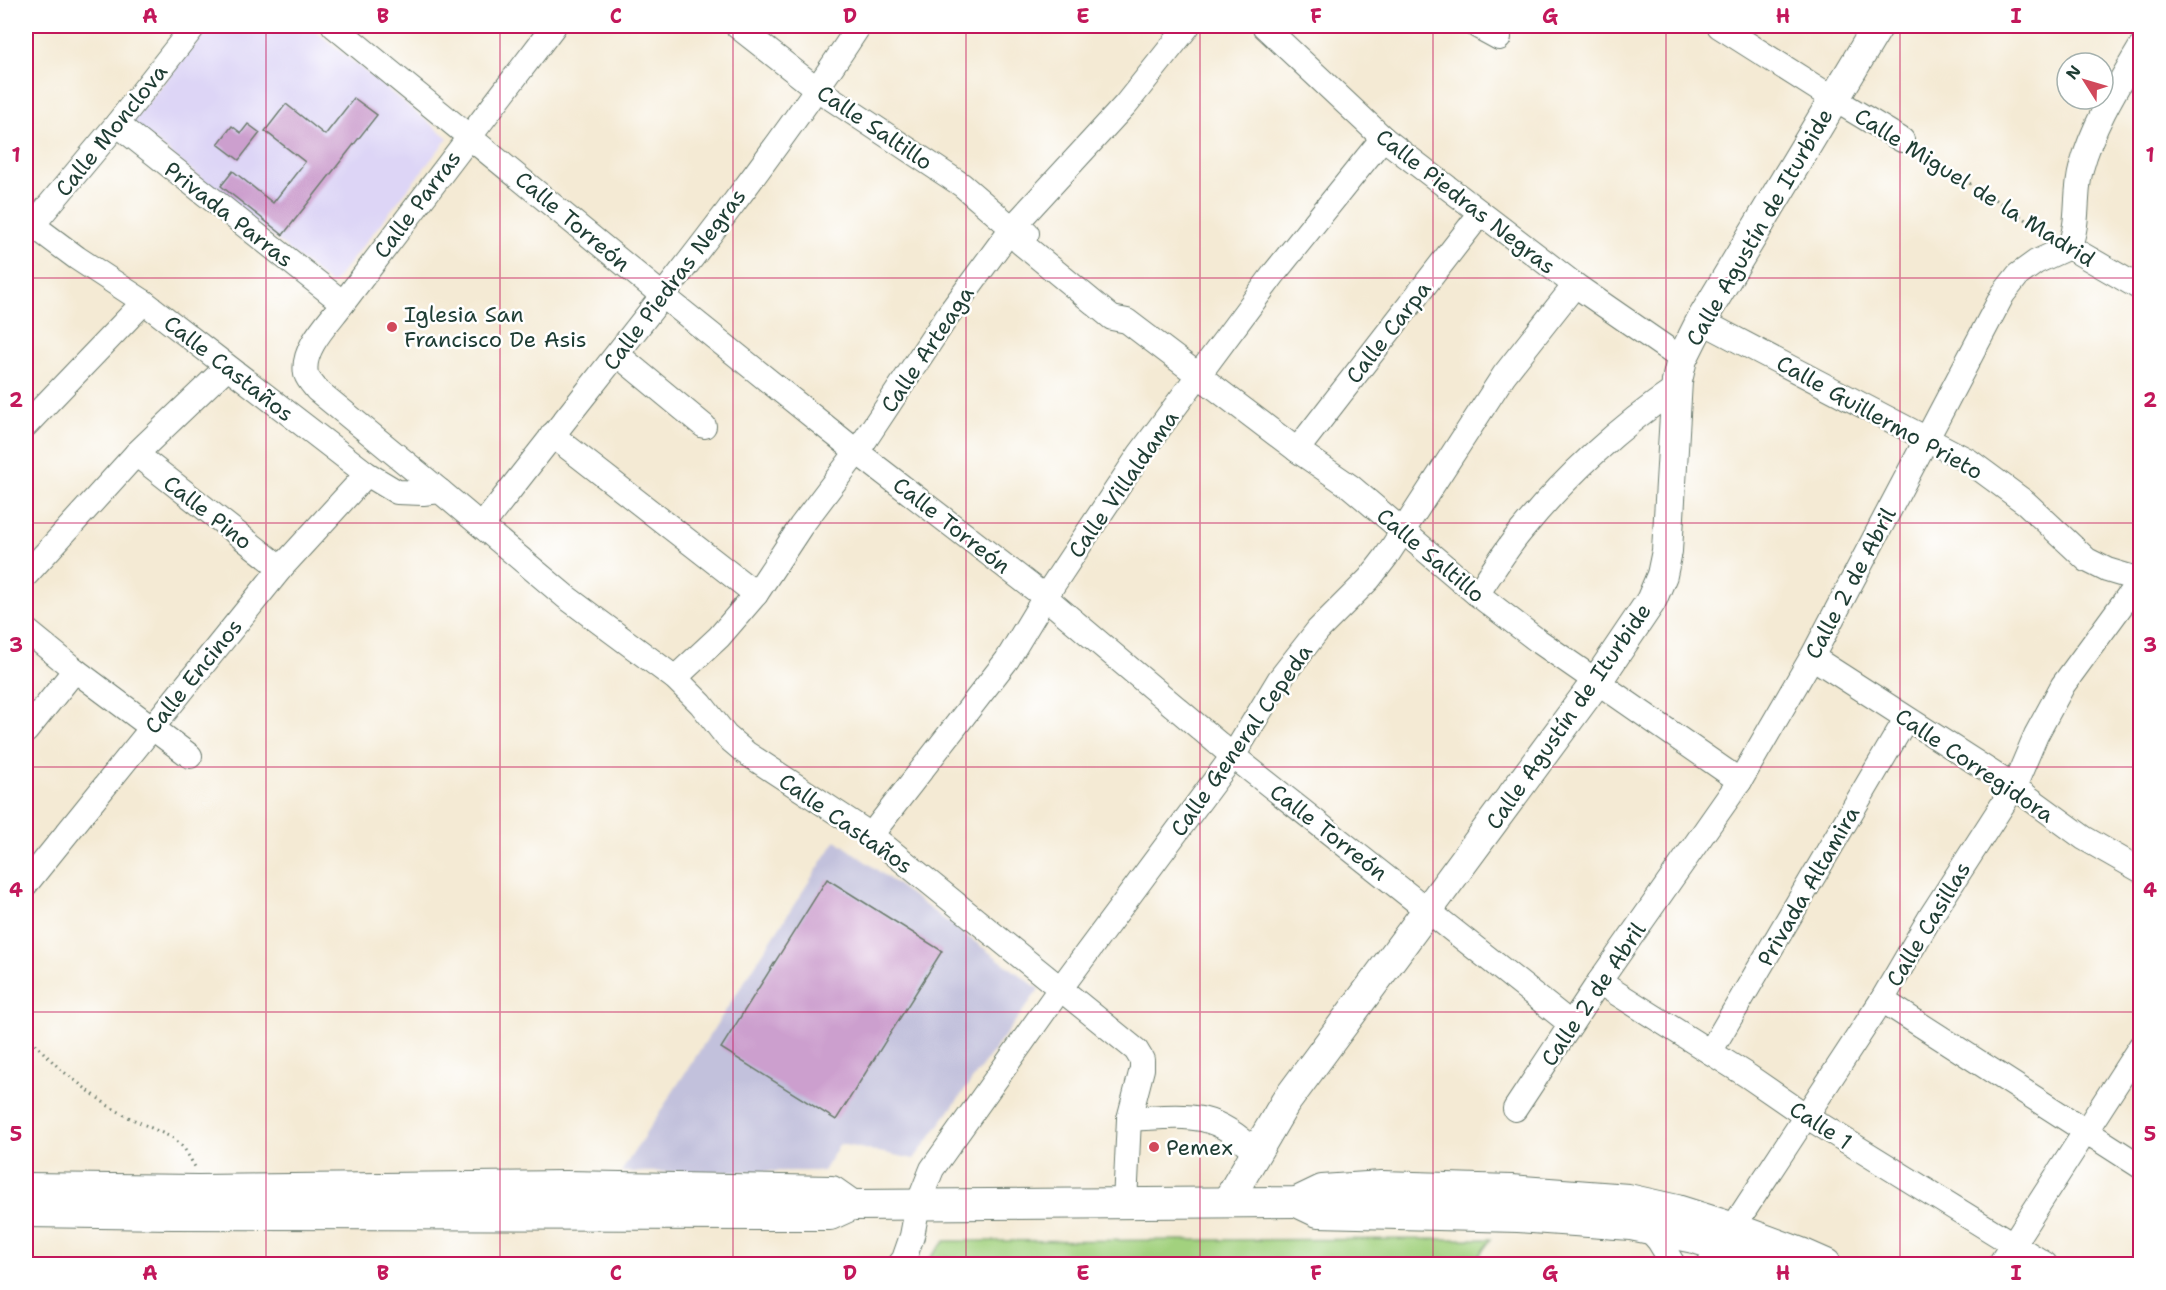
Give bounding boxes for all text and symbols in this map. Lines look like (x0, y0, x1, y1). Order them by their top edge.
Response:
text: A (142, 3, 158, 29)
text: B (377, 3, 389, 29)
text: C (610, 3, 622, 29)
text: D (843, 3, 857, 29)
text: E (1076, 3, 1090, 29)
text: F (1310, 3, 1322, 29)
text: G (1542, 3, 1558, 29)
text: H (1776, 3, 1790, 29)
text: I (2010, 3, 2022, 29)
north arrow (2055, 51, 2115, 111)
street label: Calle Monclova (49, 58, 174, 203)
text: N (2061, 61, 2086, 84)
street label: Calle Saltillo (811, 78, 938, 177)
street label: Calle Miguel de la Madrid (1849, 101, 2100, 273)
street label: Calle Agustín de Iturbide (1679, 103, 1839, 351)
street label: Calle Piedras Negras (1370, 122, 1562, 281)
text: 1 (11, 142, 21, 168)
text: 1 (2145, 142, 2155, 168)
street label: Calle Parras (367, 144, 468, 264)
street label: Privada Parras (158, 155, 299, 274)
street label: Calle Torreón (509, 165, 636, 278)
street label: Calle Piedras Negras (596, 183, 752, 376)
street label: Calle Carpa (1339, 275, 1438, 389)
street label: Calle Arteaga (874, 280, 981, 418)
place label: Iglesia San Francisco De Asis (404, 300, 587, 354)
street label: Calle Castaños (158, 309, 300, 428)
marker: Iglesia San Francisco De Asis (385, 320, 399, 334)
street label: Calle Guillermo Prieto (1771, 349, 1988, 486)
text: 2 (9, 387, 23, 413)
text: 2 (2143, 387, 2157, 413)
street label: Calle Villaldama (1062, 404, 1185, 564)
street label: Calle Pino (157, 469, 258, 556)
street label: Calle Torreón (887, 470, 1016, 580)
street label: Calle Saltillo (1370, 502, 1491, 609)
street label: Calle 2 de Abril (1798, 502, 1903, 664)
street label: Calle Agustín de Iturbide (1479, 597, 1658, 835)
street label: Calle Encinos (138, 613, 249, 740)
text: 3 (9, 632, 23, 658)
text: 3 (2143, 632, 2157, 658)
street label: Calle General Cepeda (1164, 638, 1319, 842)
street label: Calle Corregidora (1890, 702, 2060, 829)
street label: Calle Castaños (773, 766, 918, 880)
street label: Calle Torreón (1264, 777, 1393, 887)
street label: Privada Altamira (1751, 801, 1866, 972)
street label: Calle Casillas (1880, 856, 1977, 992)
text: 4 (9, 877, 23, 903)
text: 4 (2143, 877, 2157, 903)
street label: Calle 2 de Abril (1535, 916, 1652, 1072)
street label: Calle 1 (1784, 1094, 1858, 1156)
text: 5 (10, 1121, 22, 1147)
text: 5 (2144, 1121, 2156, 1147)
place label: Pemex (1166, 1133, 1233, 1162)
marker: Pemex (1147, 1140, 1161, 1154)
text: A (142, 1260, 158, 1286)
text: B (377, 1260, 389, 1286)
text: C (610, 1260, 622, 1286)
text: D (843, 1260, 857, 1286)
text: E (1076, 1260, 1090, 1286)
text: F (1310, 1260, 1322, 1286)
text: G (1542, 1260, 1558, 1286)
text: H (1776, 1260, 1790, 1286)
text: I (2010, 1260, 2022, 1286)

